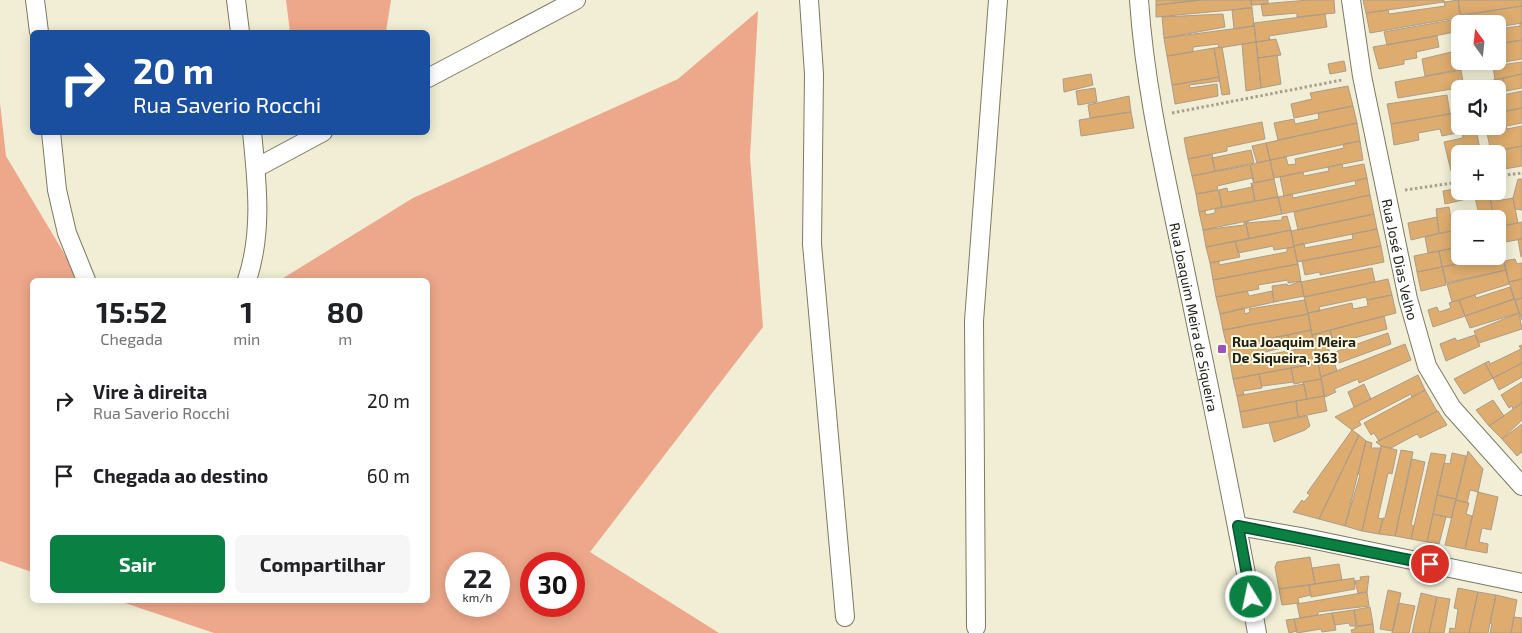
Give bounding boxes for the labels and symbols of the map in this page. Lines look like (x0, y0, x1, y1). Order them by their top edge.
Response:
north arrow (1451, 15, 1506, 70)
street label: Rua José Dias Velho (1379, 197, 1422, 322)
street label: Rua Joaquim Meira de Siqueira (1167, 221, 1222, 413)
place label: Rua Joaquim Meira De Siqueira, 363 (1232, 333, 1356, 366)
marker: Rua Joaquim Meira De Siqueira, 363 (1216, 343, 1228, 355)
pin (1409, 543, 1451, 585)
speed limit sign: 30 (520, 552, 585, 617)
position arrow (1224, 570, 1276, 622)

